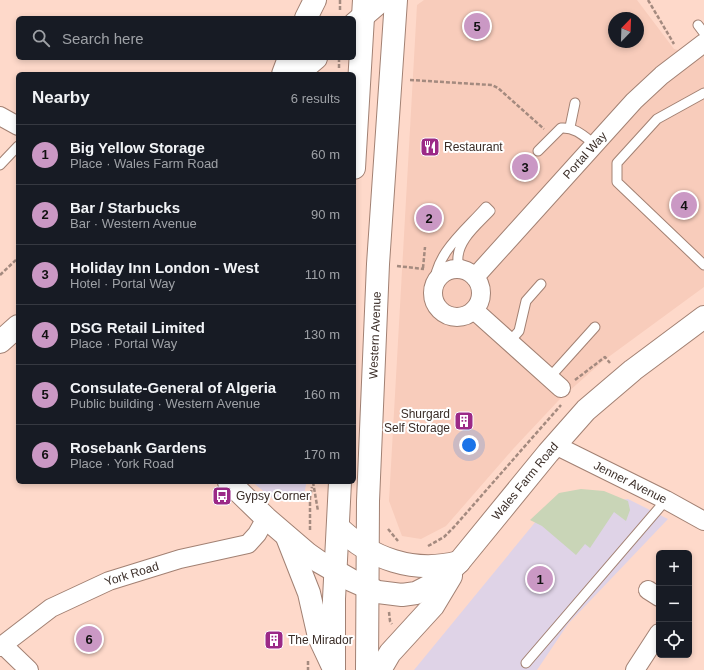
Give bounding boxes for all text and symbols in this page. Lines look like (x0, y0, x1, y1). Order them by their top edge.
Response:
pin: 5 (464, 11, 490, 41)
north arrow (608, 12, 644, 48)
search box (16, 16, 356, 60)
icon: search (30, 27, 52, 49)
text: Search here (62, 30, 144, 47)
text: Nearby (32, 88, 90, 107)
text: 6 results (291, 91, 340, 106)
street label: Portal Way (560, 129, 610, 182)
restaurant icon: Restaurant (419, 136, 441, 158)
text: Big Yellow Storage (70, 139, 205, 156)
place label: Restaurant (444, 140, 503, 154)
text: 1 (41, 147, 49, 162)
text: 60 m (311, 147, 340, 162)
pin: 3 (512, 152, 538, 182)
text: Place · Wales Farm Road (70, 156, 218, 171)
pin: 4 (671, 190, 697, 220)
text: Bar / Starbucks (70, 199, 180, 216)
pin: 2 (416, 203, 442, 233)
text: 2 (41, 207, 49, 222)
text: 90 m (311, 207, 340, 222)
text: Bar · Western Avenue (70, 216, 197, 231)
text: Holiday Inn London - West (70, 259, 259, 276)
text: 3 (41, 267, 49, 282)
text: 110 m (305, 267, 340, 282)
text: Hotel · Portal Way (70, 276, 175, 291)
street label: Western Avenue (366, 291, 384, 379)
text: DSG Retail Limited (70, 319, 205, 336)
text: 4 (41, 327, 49, 342)
text: 130 m (304, 327, 340, 342)
text: Place · Portal Way (70, 336, 177, 351)
text: Consulate-General of Algeria (70, 379, 276, 396)
text: 5 (41, 387, 49, 402)
text: 160 m (304, 387, 340, 402)
text: Public building · Western Avenue (70, 396, 260, 411)
place label: Shurgard Self Storage (384, 407, 450, 435)
building icon: Shurgard Self Storage (453, 410, 475, 432)
your location (459, 435, 479, 455)
text: Rosebank Gardens (70, 439, 207, 456)
street label: Wales Farm Road (489, 439, 561, 523)
text: 6 (41, 447, 49, 462)
text: 170 m (304, 447, 340, 462)
text: Place · York Road (70, 456, 174, 471)
street label: Jenner Avenue (591, 458, 669, 506)
bus stop icon: Gypsy Corner (211, 485, 233, 507)
place label: Gypsy Corner (236, 489, 310, 503)
map controls (656, 550, 692, 658)
button: + (656, 550, 692, 586)
street label: York Road (102, 559, 160, 589)
pin: 1 (527, 564, 553, 594)
button: − (656, 586, 692, 622)
button: locate (656, 622, 692, 658)
pin: 6 (76, 624, 102, 654)
building icon: The Mirador (263, 629, 285, 651)
place label: The Mirador (288, 633, 353, 647)

